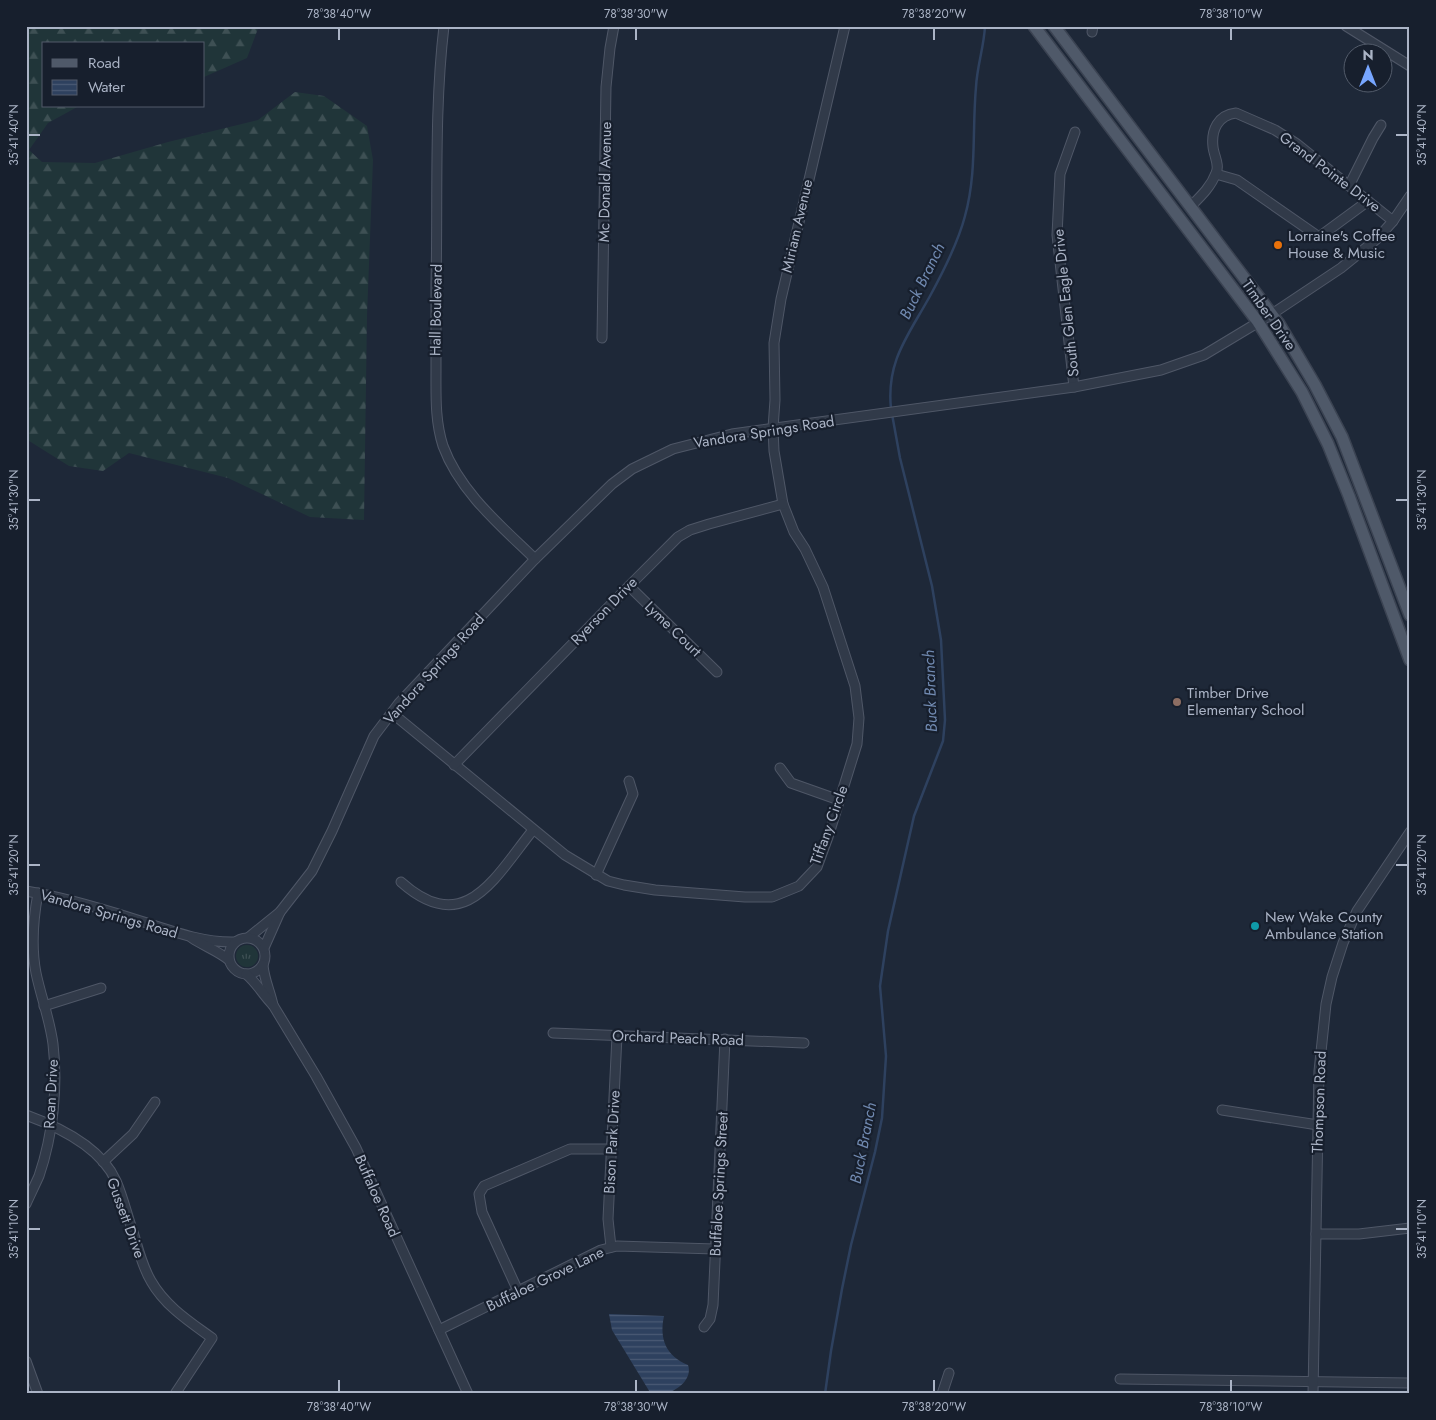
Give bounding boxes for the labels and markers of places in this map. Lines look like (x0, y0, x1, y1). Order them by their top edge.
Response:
place label: Lorraine's Coffee House & Music (1288, 225, 1396, 264)
marker: Lorraine's Coffee House & Music (1272, 239, 1284, 251)
place label: Timber Drive Elementary School (1187, 682, 1304, 721)
marker: Timber Drive Elementary School (1171, 696, 1183, 708)
place label: New Wake County Ambulance Station (1265, 906, 1384, 945)
marker: New Wake County Ambulance Station (1249, 920, 1261, 932)

